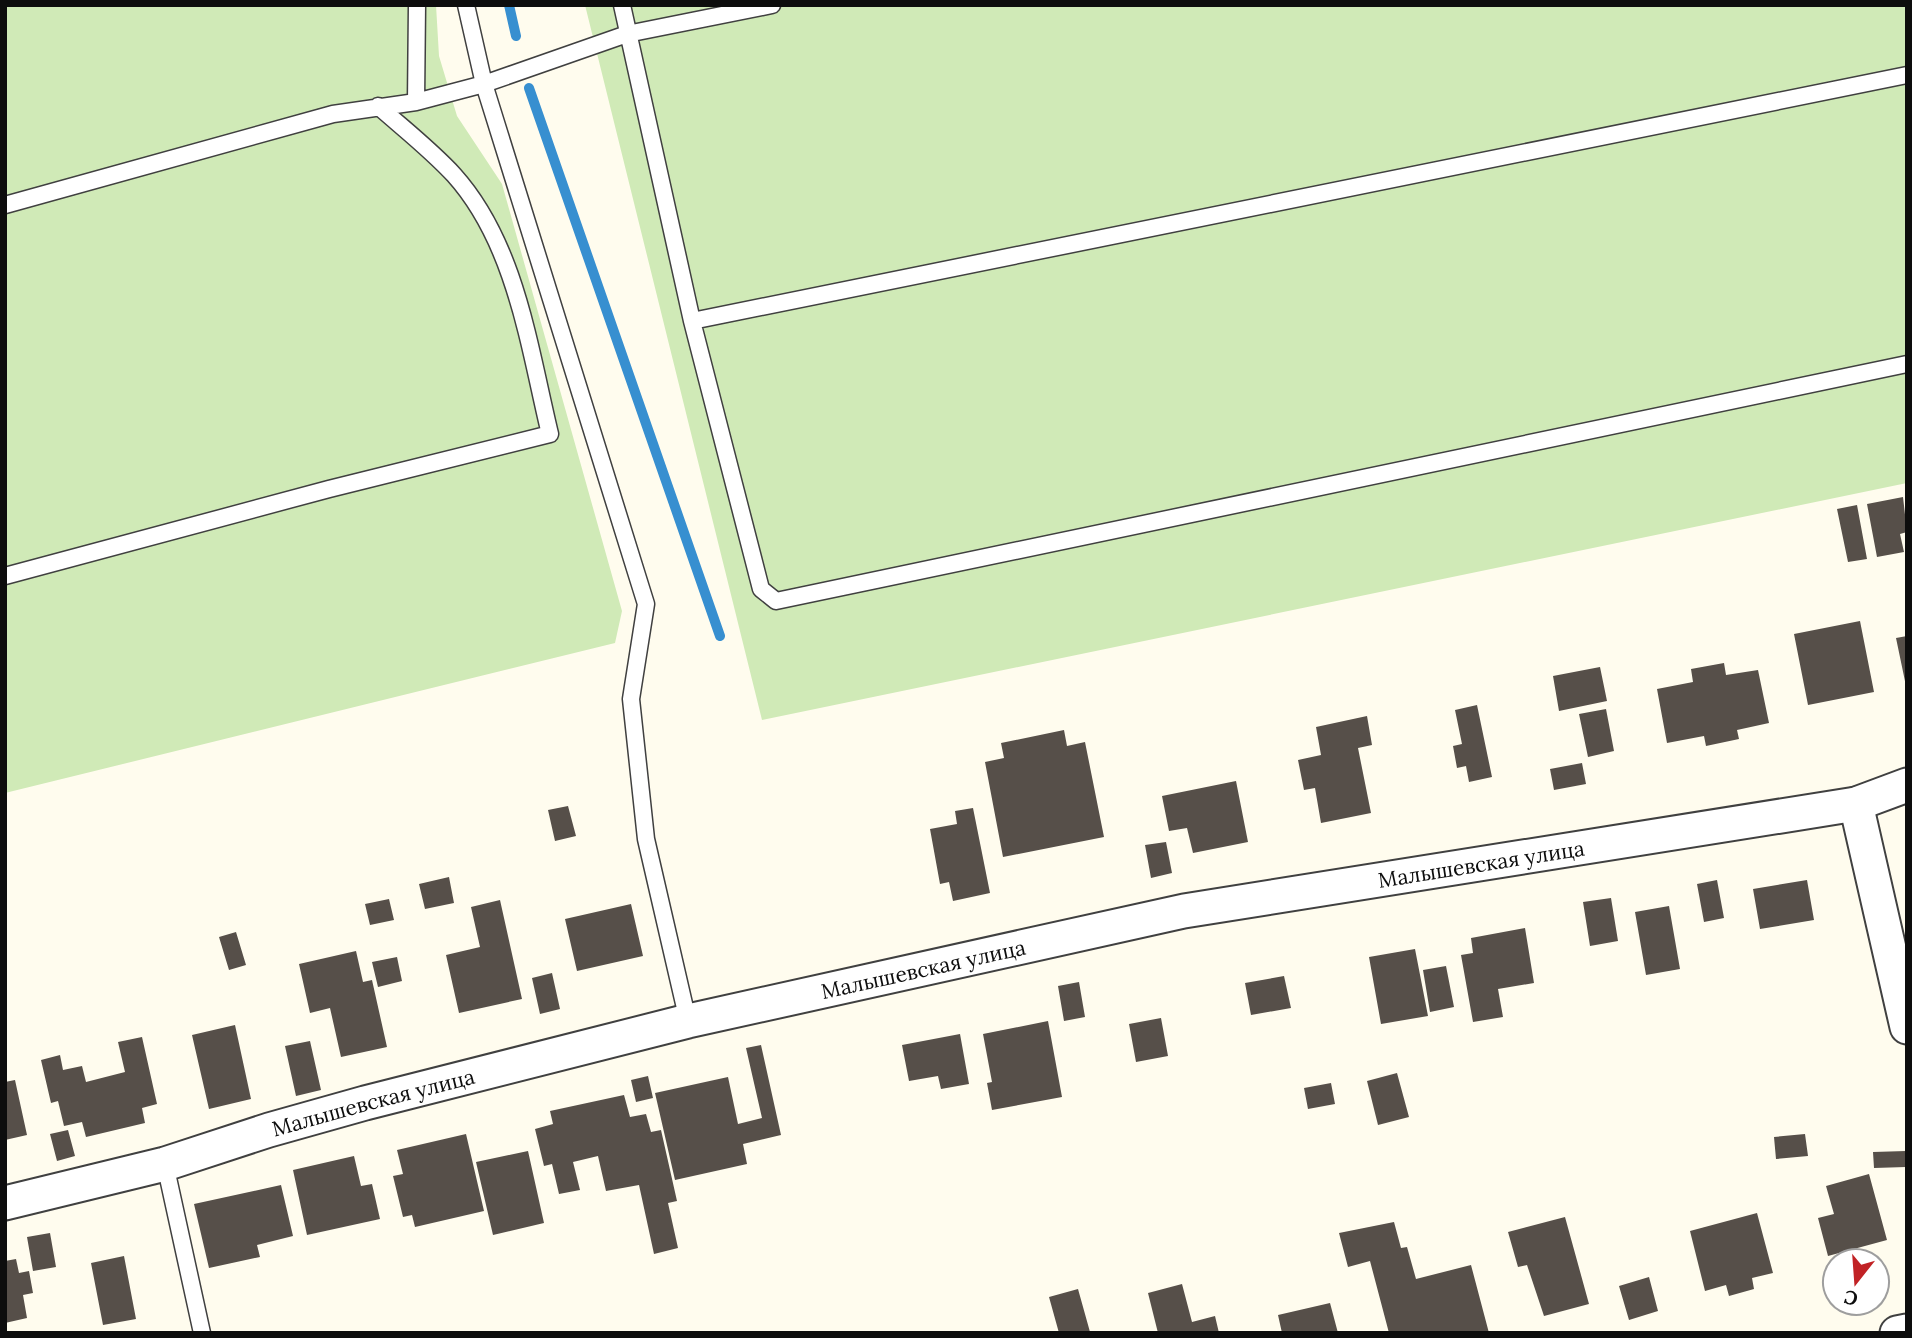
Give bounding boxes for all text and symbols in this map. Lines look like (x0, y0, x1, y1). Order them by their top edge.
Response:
street label: Малышевская улица (1376, 834, 1586, 893)
street label: Малышевская улица (818, 933, 1028, 1005)
street label: Малышевская улица (269, 1062, 478, 1142)
north arrow (1821, 1247, 1891, 1317)
text: С (1841, 1285, 1861, 1312)

